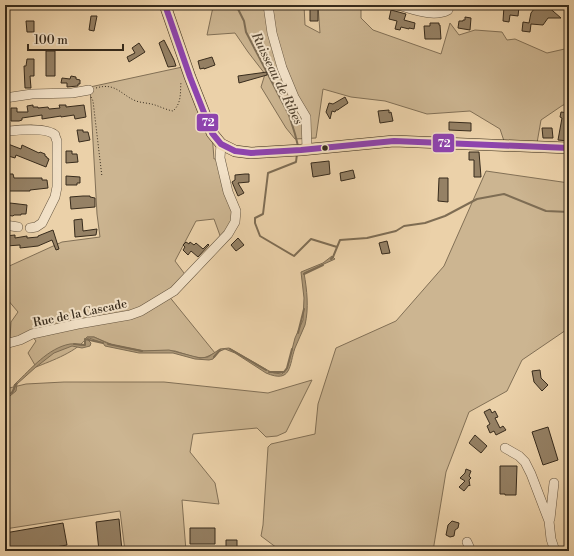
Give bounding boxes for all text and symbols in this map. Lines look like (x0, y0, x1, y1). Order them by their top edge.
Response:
scale bar (28, 26, 123, 52)
water label: Ruisseau de Ribes (247, 29, 306, 127)
text: 100 m (34, 33, 68, 48)
line badge: 72 (196, 113, 219, 132)
text: 72 (201, 116, 215, 130)
line badge: 72 (432, 133, 455, 153)
text: 72 (437, 137, 451, 151)
unlabelled marker (320, 143, 330, 153)
street label: Rue de la Cascade (32, 296, 128, 331)

